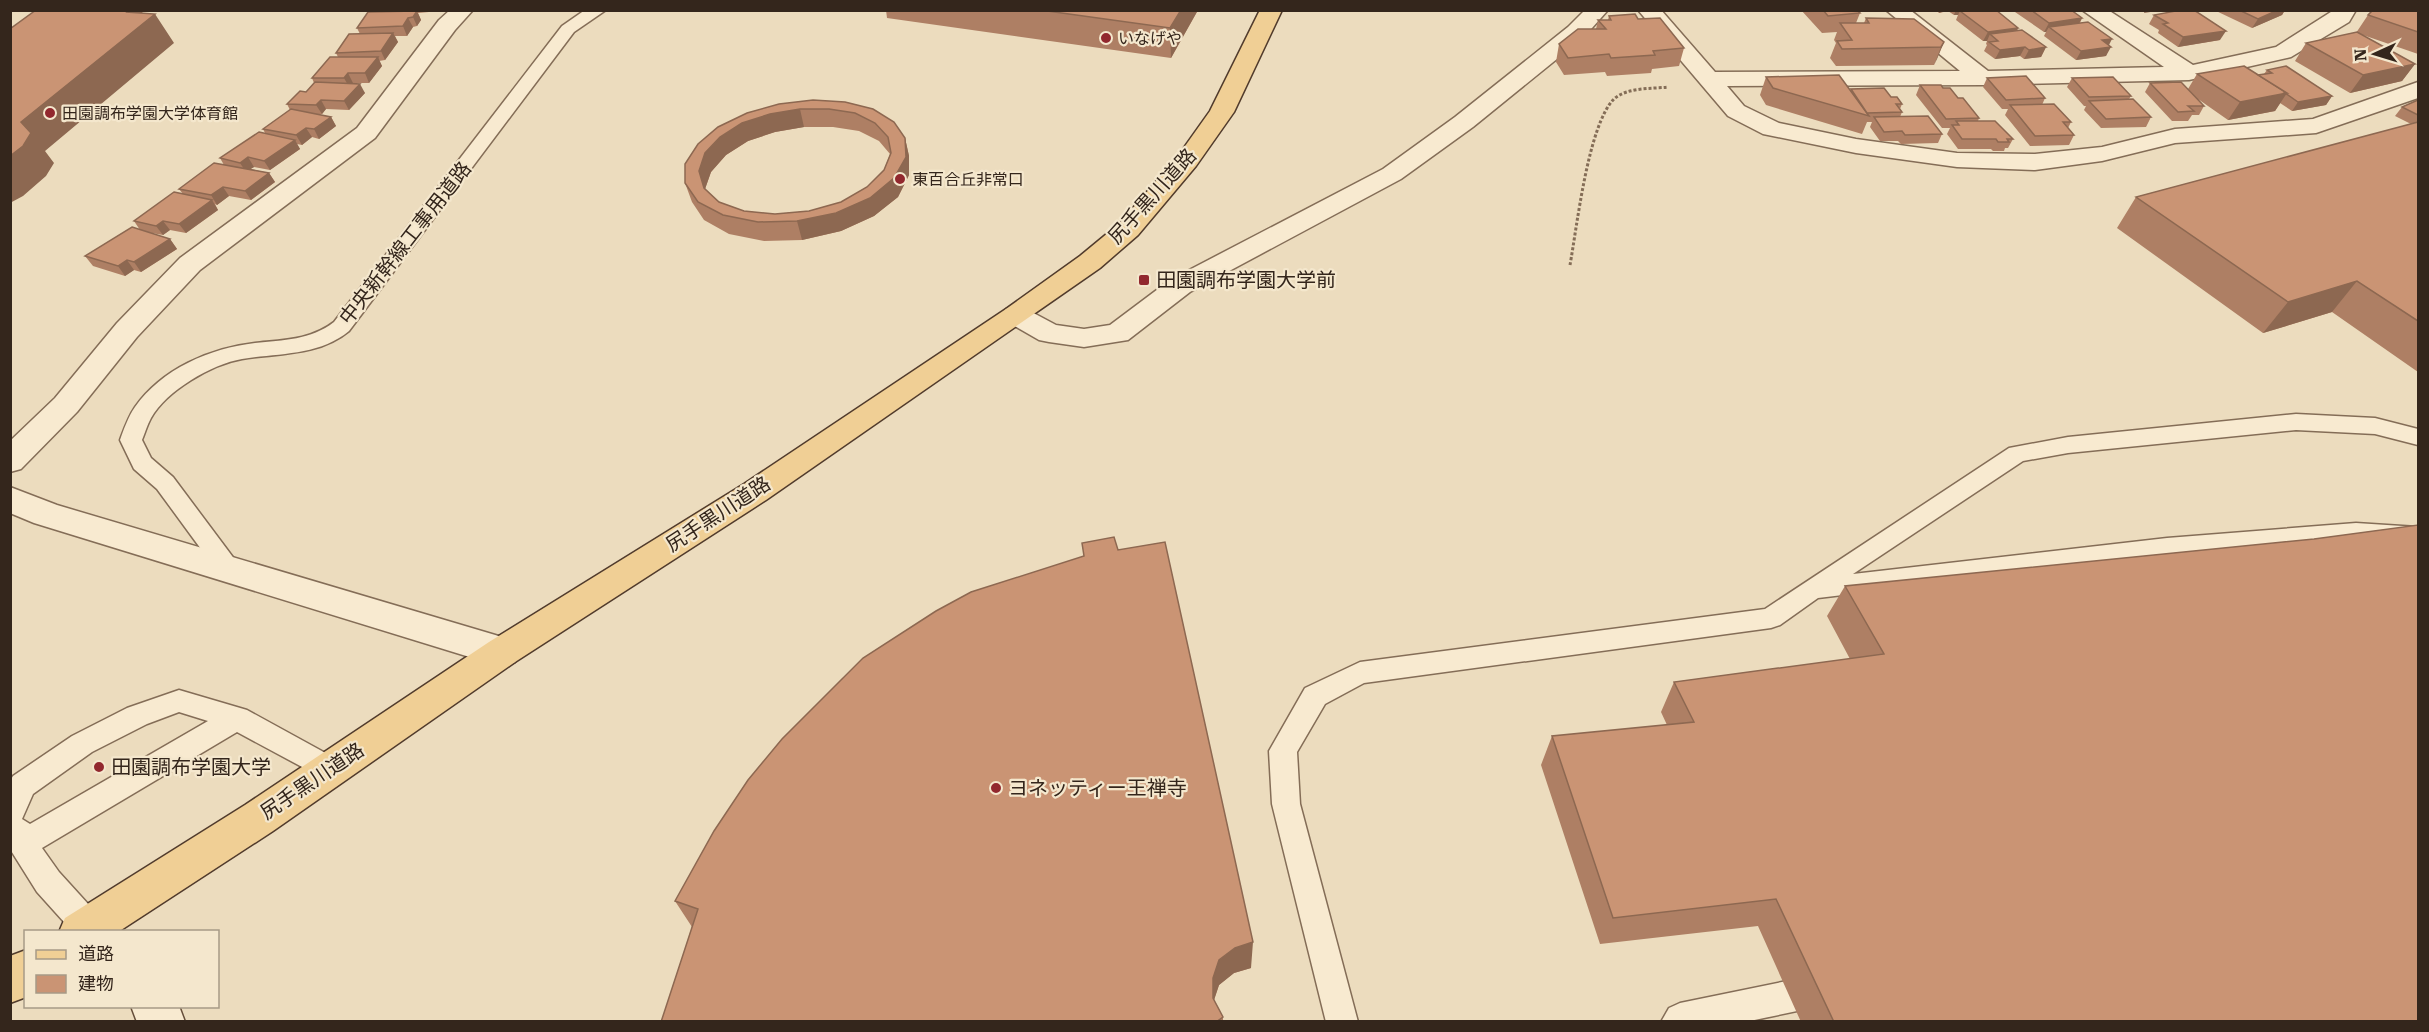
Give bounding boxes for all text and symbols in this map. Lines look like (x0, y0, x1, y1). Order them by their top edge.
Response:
north arrow (2345, 24, 2405, 84)
place label: いなげや (1118, 29, 1182, 48)
marker: いなげや (1099, 31, 1113, 45)
text: N (2351, 48, 2370, 62)
place label: 田園調布学園大学体育館 (62, 104, 238, 123)
marker: 田園調布学園大学体育館 (43, 106, 57, 120)
street label: 尻手黒川道路 (1103, 143, 1201, 249)
street label: 中央新幹線工事用道路 (334, 157, 476, 329)
place label: 東百合丘非常口 (912, 170, 1024, 189)
marker: 東百合丘非常口 (893, 172, 907, 186)
place label: 田園調布学園大学前 (1156, 268, 1336, 292)
marker: 田園調布学園大学前 (1137, 273, 1151, 287)
street label: 尻手黒川道路 (661, 471, 775, 557)
street label: 尻手黒川道路 (256, 737, 368, 825)
place label: 田園調布学園大学 (111, 755, 271, 779)
marker: 田園調布学園大学 (92, 760, 106, 774)
place label: ヨネッティー王禅寺 (1008, 776, 1187, 800)
marker: ヨネッティー王禅寺 (989, 781, 1003, 795)
legend (24, 930, 219, 1008)
text: 道路 (78, 943, 114, 964)
text: 建物 (78, 973, 114, 994)

